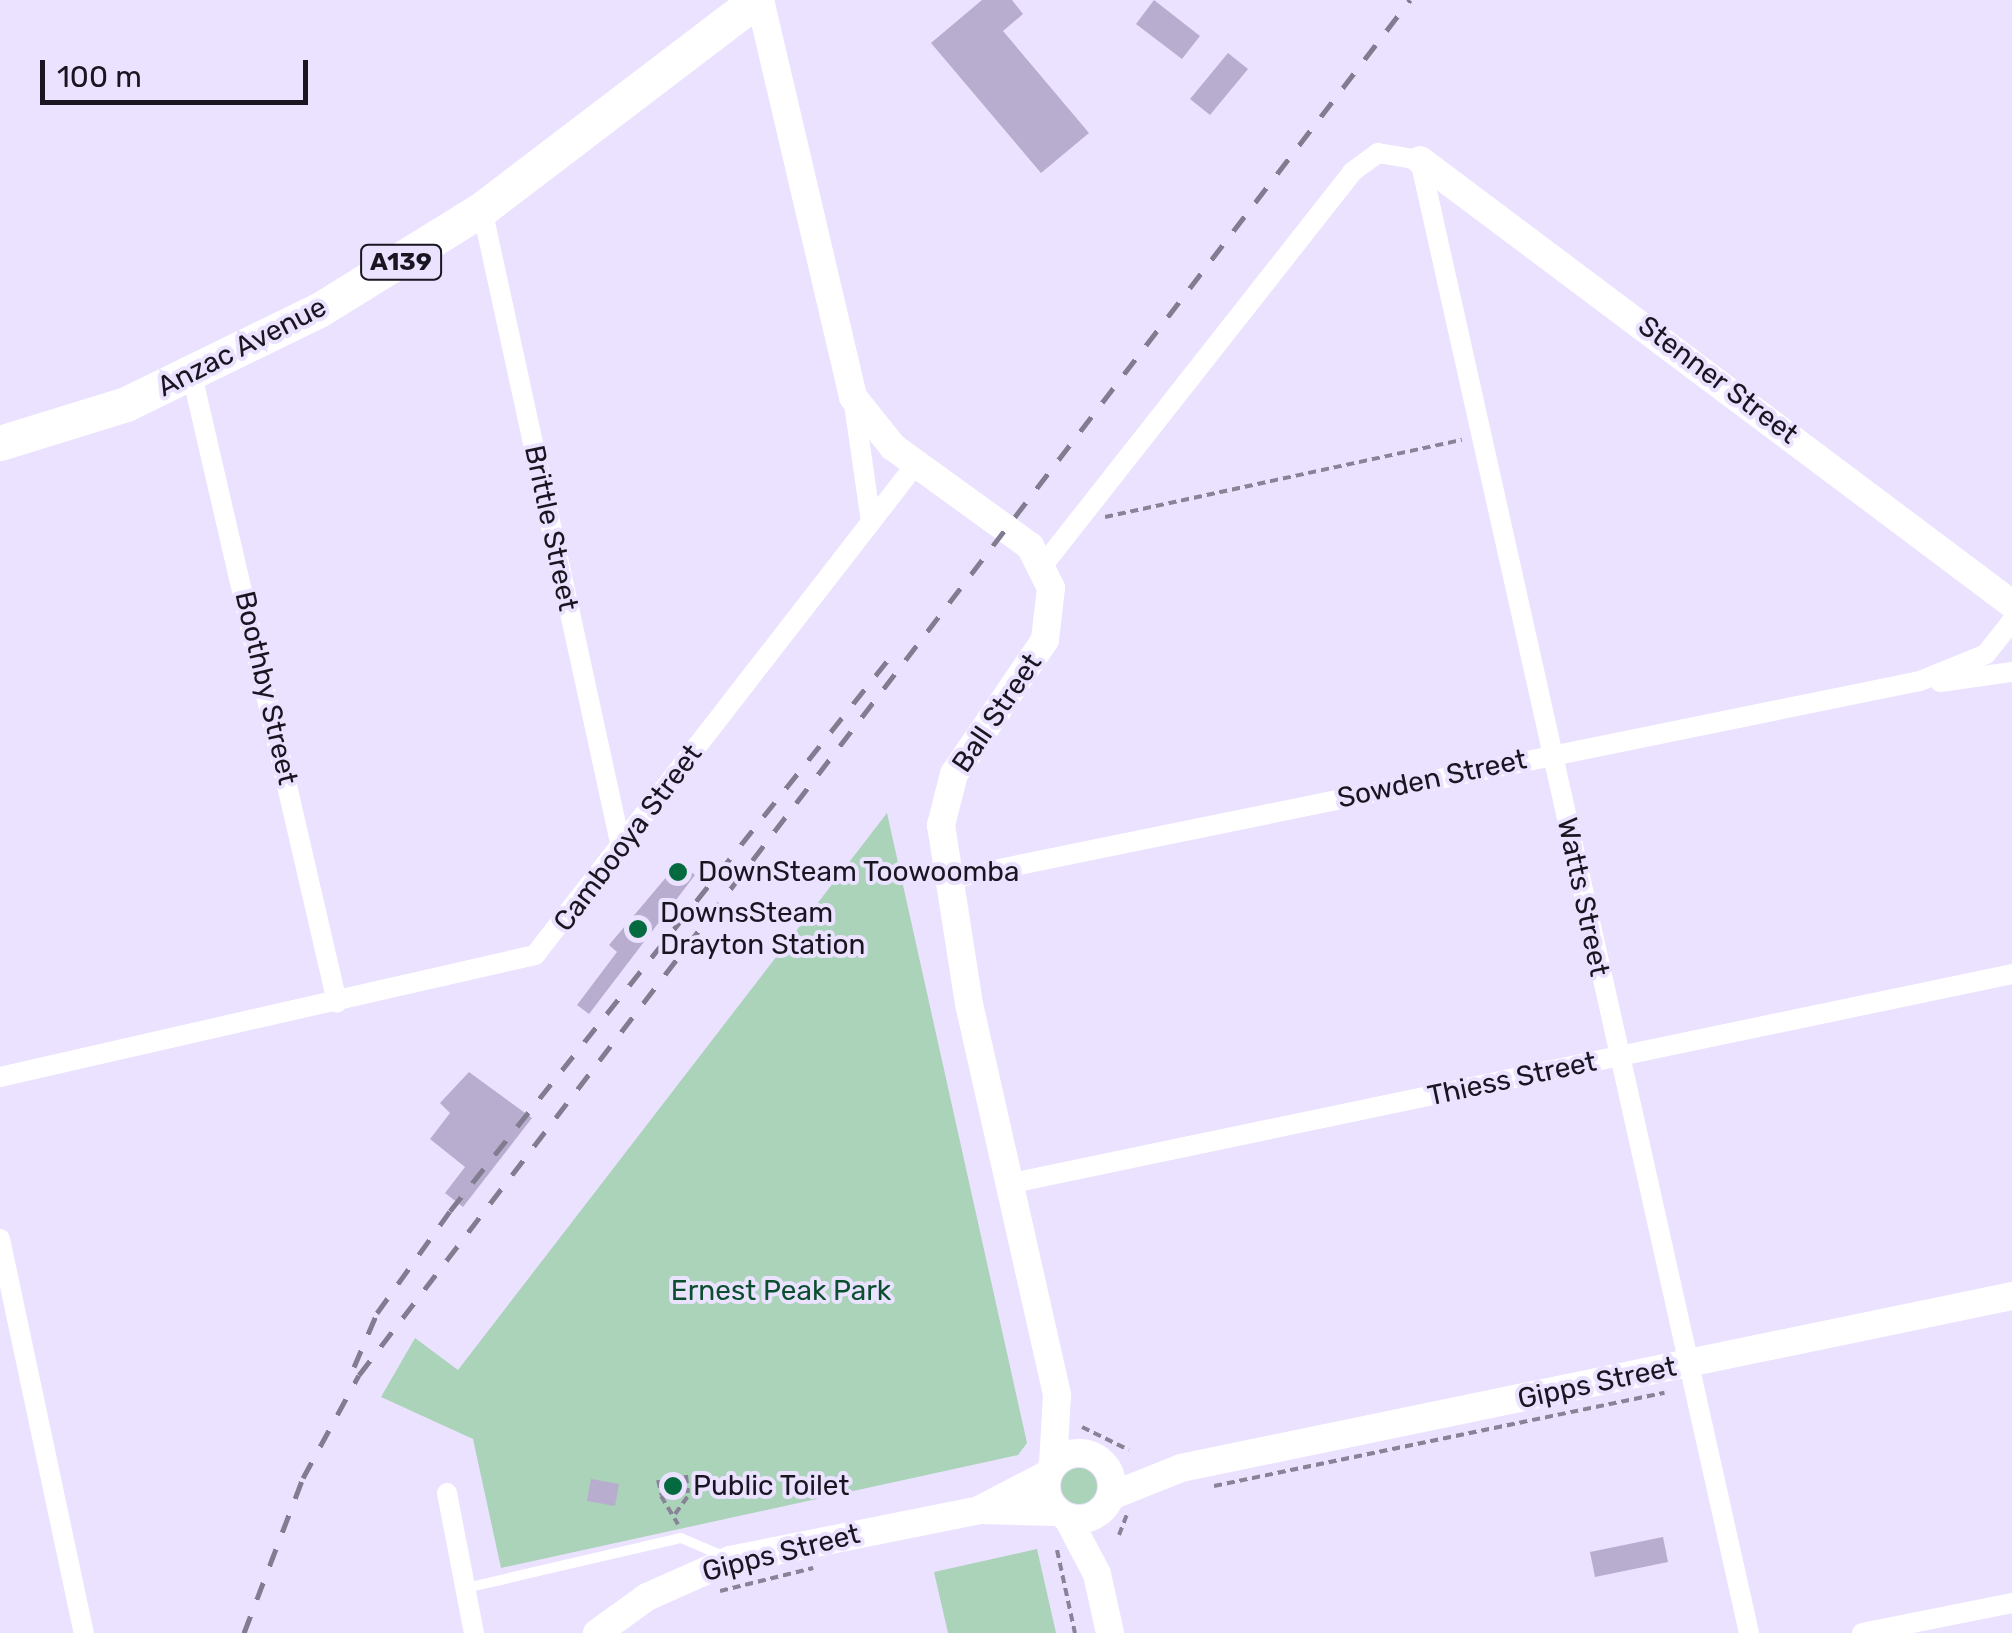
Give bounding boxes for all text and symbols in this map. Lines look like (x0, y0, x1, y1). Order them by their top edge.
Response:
scale bar (45, 40, 312, 102)
text: 100 m (57, 59, 142, 95)
road number: A139 (358, 242, 444, 282)
street label: Anzac Avenue (152, 290, 332, 404)
street label: Stenner Street (1631, 309, 1805, 451)
street label: Brittle Street (517, 442, 585, 614)
street label: Boothby Street (227, 588, 305, 788)
street label: Ball Street (945, 647, 1049, 779)
street label: Cambooya Street (547, 738, 709, 938)
street label: Sowden Street (1334, 743, 1530, 815)
street label: Watts Street (1550, 815, 1616, 979)
place label: DownSteam Toowoomba (698, 855, 1020, 889)
marker: DownSteam Toowoomba (667, 861, 689, 883)
place label: DownsSteam Drayton Station (660, 896, 866, 962)
marker: DownsSteam Drayton Station (625, 916, 651, 942)
street label: Thiess Street (1425, 1045, 1599, 1113)
park label: Ernest Peak Park (671, 1274, 891, 1308)
street label: Gipps Street (1515, 1350, 1679, 1416)
place label: Public Toilet (693, 1469, 850, 1503)
marker: Public Toilet (662, 1475, 684, 1497)
street label: Gipps Street (699, 1517, 863, 1589)

